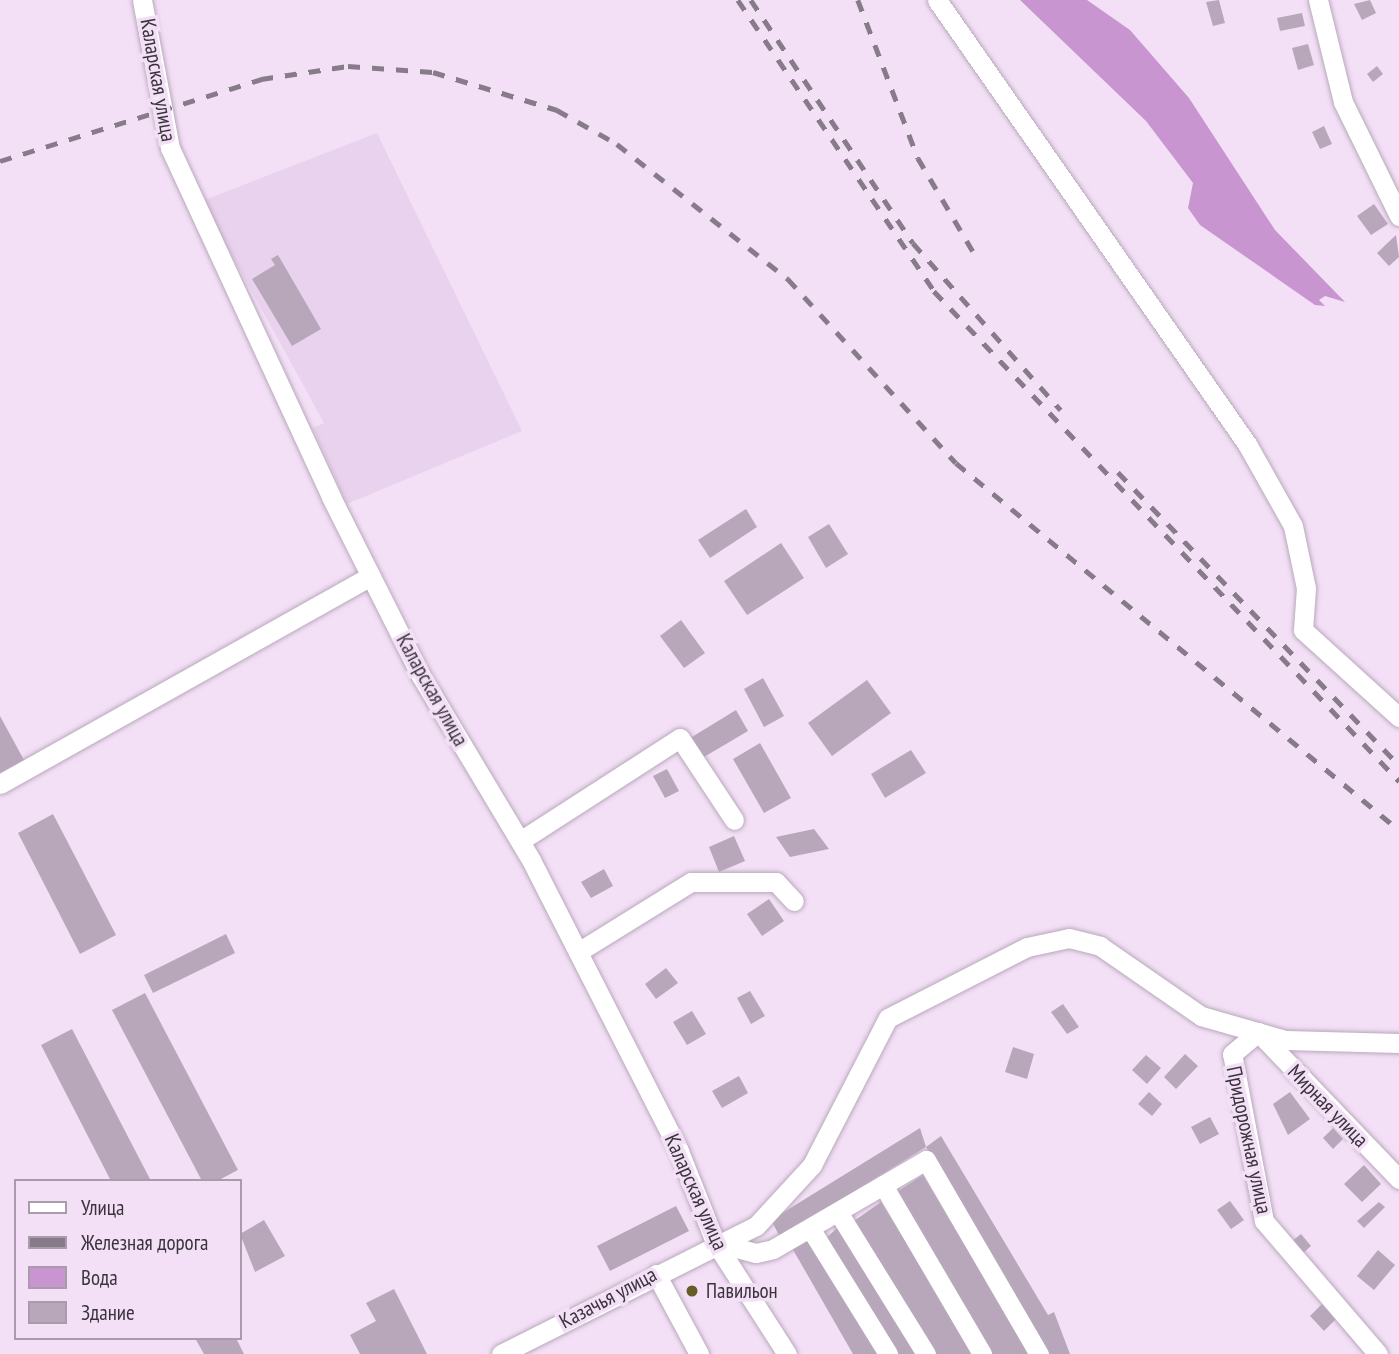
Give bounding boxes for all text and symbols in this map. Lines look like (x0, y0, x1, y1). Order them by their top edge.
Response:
street label: Каларская улица (135, 17, 181, 143)
street label: Каларская улица (391, 629, 473, 751)
street label: Мирная улица (1283, 1060, 1373, 1152)
street label: Придорожная улица (1221, 1064, 1277, 1216)
street label: Каларская улица (659, 1130, 733, 1254)
legend (14, 1179, 242, 1340)
text: Улица (81, 1194, 124, 1221)
text: Железная дорога (81, 1229, 208, 1256)
street label: Казачья улица (555, 1262, 661, 1334)
text: Вода (81, 1264, 118, 1291)
place label: Павильон (706, 1278, 778, 1304)
marker: Павильон (684, 1283, 700, 1299)
text: Здание (81, 1299, 135, 1326)

